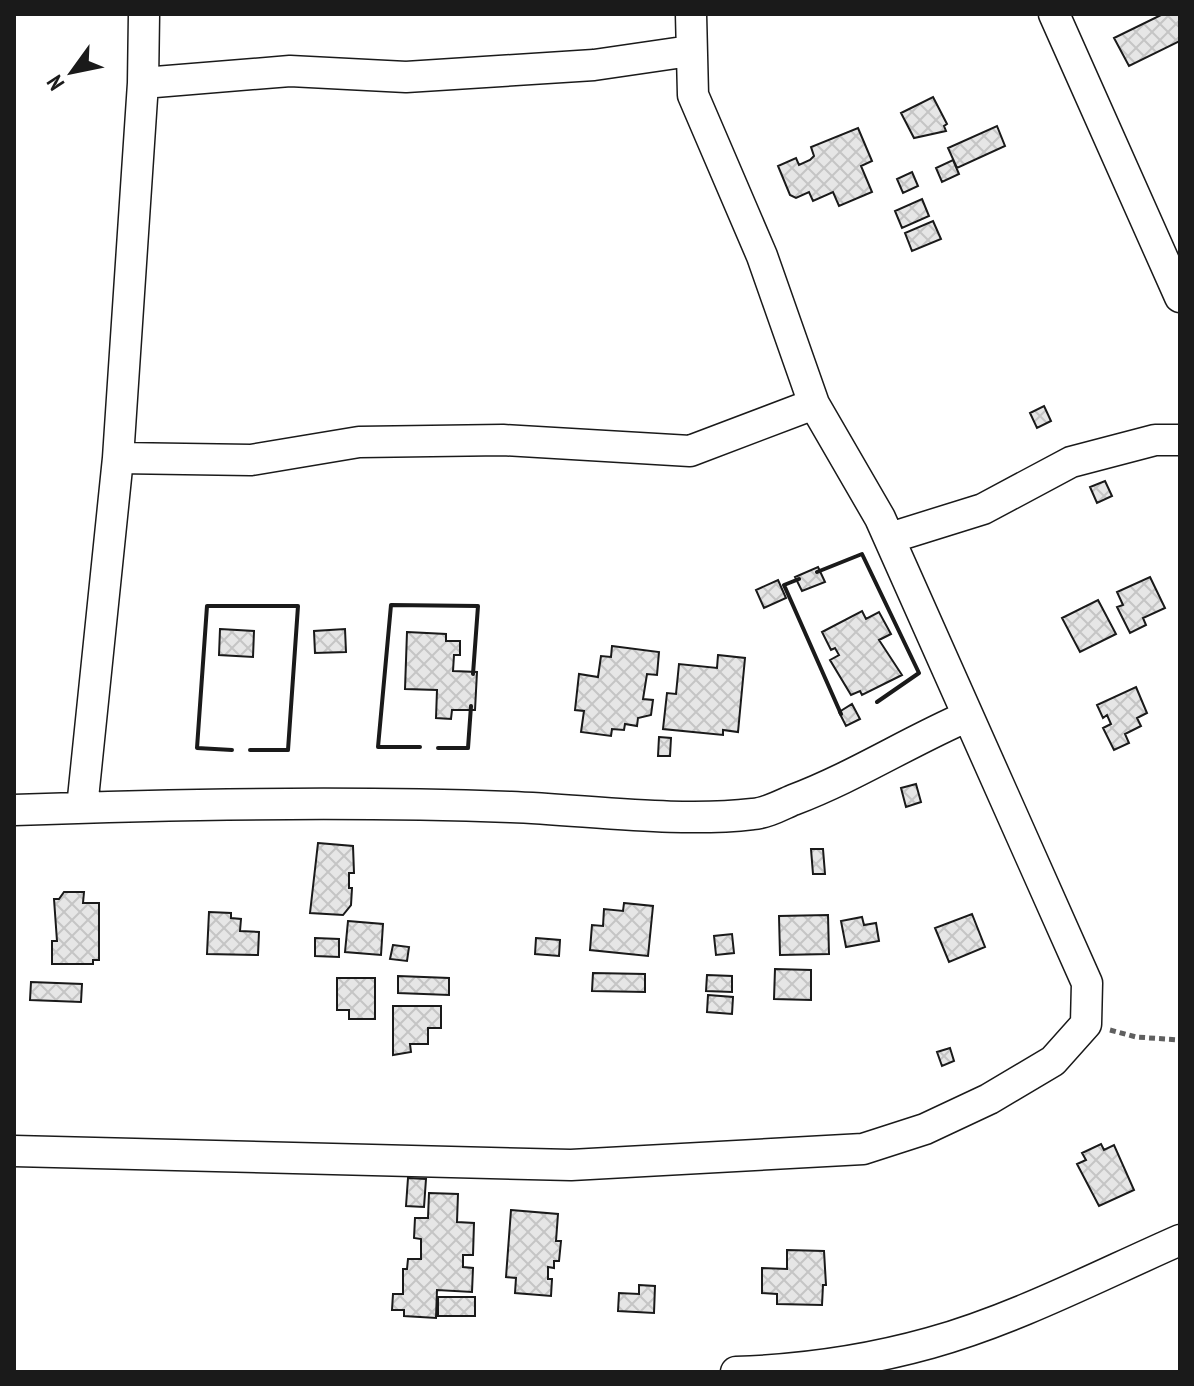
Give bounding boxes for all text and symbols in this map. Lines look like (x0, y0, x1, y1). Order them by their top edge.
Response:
north arrow (32, 32, 112, 112)
text: N (40, 70, 70, 96)

